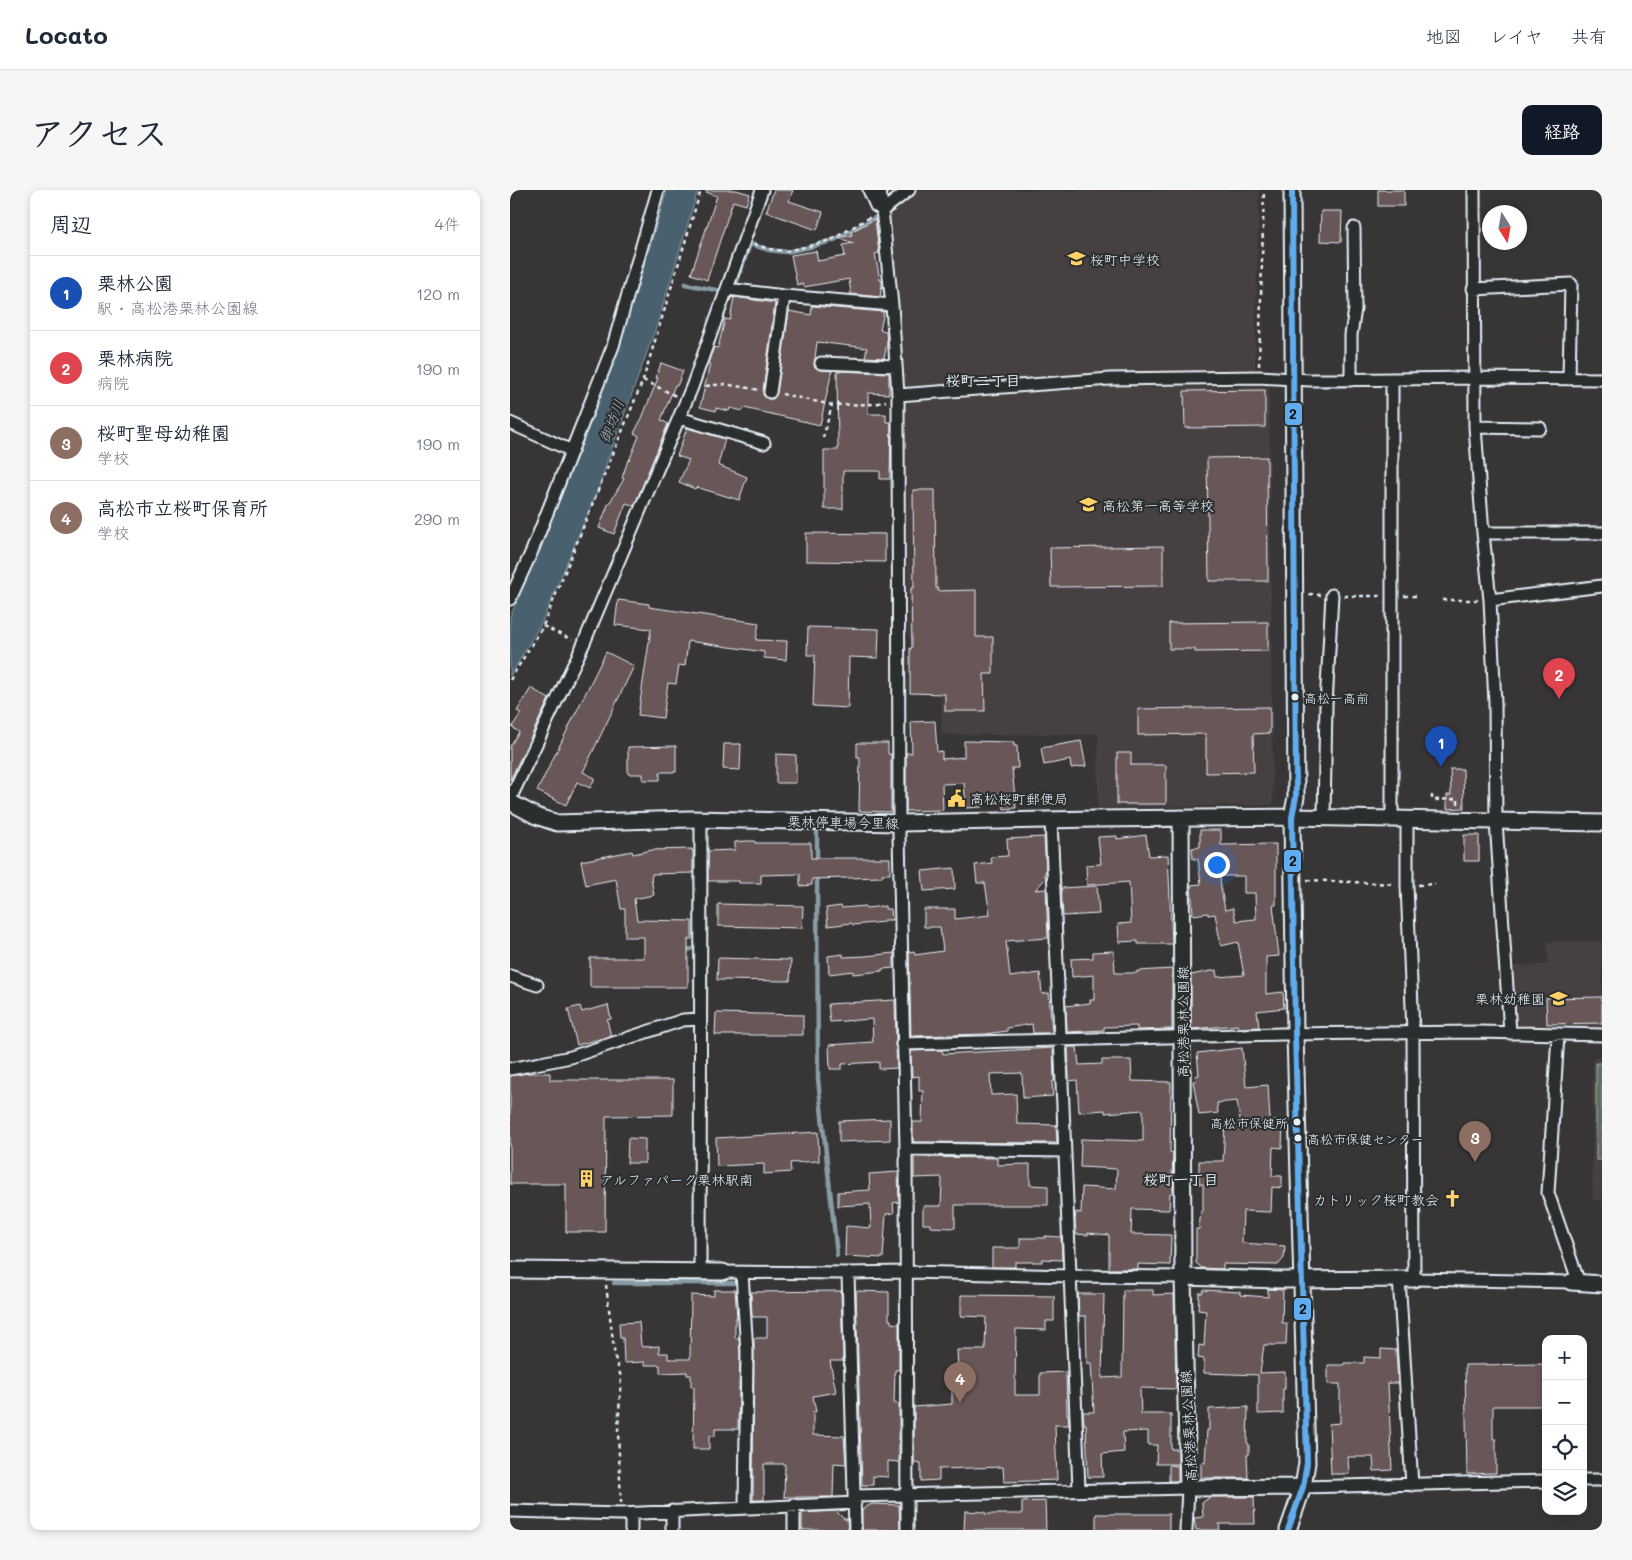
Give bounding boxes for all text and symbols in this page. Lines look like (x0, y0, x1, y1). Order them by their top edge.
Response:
text: Locato (25, 19, 108, 50)
text: 地図 (1426, 24, 1462, 48)
text: レイヤ (1490, 24, 1543, 48)
text: 共有 (1571, 24, 1607, 48)
button: 経路 (1522, 105, 1602, 155)
text: アクセス (30, 109, 168, 155)
north arrow (1482, 205, 1527, 250)
text: 周辺 (50, 210, 92, 237)
text: 4件 (435, 213, 460, 234)
school or university icon: 桜町中学校 (1066, 249, 1086, 269)
place label: 桜町中学校 (1090, 250, 1160, 269)
text: 栗林公園 (97, 270, 173, 295)
text: 1 (62, 283, 70, 304)
text: 120 m (416, 283, 460, 304)
text: 駅 · 高松港栗林公園線 (97, 297, 258, 318)
text: 栗林病院 (97, 345, 173, 370)
text: 2 (62, 358, 70, 379)
text: 190 m (416, 358, 460, 379)
district label: 桜町二丁目 (945, 370, 1021, 390)
text: 病院 (97, 372, 129, 393)
water label: 御坊川 (594, 396, 628, 446)
line badge: 2 (1284, 402, 1303, 426)
text: 2 (1289, 404, 1297, 423)
text: 桜町聖母幼稚園 (97, 420, 230, 445)
text: 3 (61, 433, 71, 454)
text: 190 m (416, 433, 460, 454)
text: 学校 (97, 447, 129, 468)
text: 高松市立桜町保育所 (97, 495, 268, 520)
school or university icon: 高松第一高等学校 (1078, 495, 1098, 515)
place label: 高松第一高等学校 (1102, 496, 1214, 515)
text: 4 (61, 508, 71, 529)
text: 290 m (414, 508, 460, 529)
text: 学校 (97, 522, 129, 543)
pin: 2 (1543, 658, 1575, 699)
place label: 高松一高前 (1304, 689, 1369, 706)
marker: 高松一高前 (1290, 692, 1300, 702)
pin: 1 (1425, 726, 1457, 767)
public building icon: 高松桜町郵便局 (946, 788, 966, 808)
place label: 高松桜町郵便局 (970, 789, 1068, 808)
street label: 栗林停車場今里線 (787, 812, 899, 832)
line badge: 2 (1283, 849, 1302, 873)
text: 2 (1289, 851, 1297, 870)
your location (1204, 852, 1230, 878)
street label: 高松港栗林公園線 (1173, 966, 1192, 1078)
school or university icon: 栗林幼稚園 (1549, 988, 1569, 1008)
place label: 栗林幼稚園 (1475, 989, 1545, 1008)
place label: 高松市保健所 (1210, 1114, 1288, 1131)
marker: 高松市保健所 (1292, 1117, 1302, 1127)
pin: 3 (1459, 1121, 1491, 1162)
place label: 高松市保健センター (1307, 1130, 1423, 1147)
marker: 高松市保健センター (1293, 1133, 1303, 1143)
building icon: アルファパーク栗林駅南 (576, 1169, 596, 1189)
district label: 桜町一丁目 (1143, 1169, 1219, 1189)
place label: アルファパーク栗林駅南 (600, 1170, 753, 1189)
church icon: カトリック桜町教会 (1443, 1189, 1463, 1209)
place label: カトリック桜町教会 (1313, 1190, 1439, 1209)
line badge: 2 (1293, 1297, 1312, 1321)
text: 2 (1299, 1299, 1307, 1318)
map controls (1542, 1335, 1587, 1515)
button: + (1542, 1335, 1587, 1380)
pin: 4 (944, 1362, 976, 1403)
street label: 高松港栗林公園線 (1176, 1370, 1200, 1482)
button: − (1542, 1380, 1587, 1425)
button: locate (1542, 1425, 1587, 1470)
button: layers (1542, 1470, 1587, 1515)

